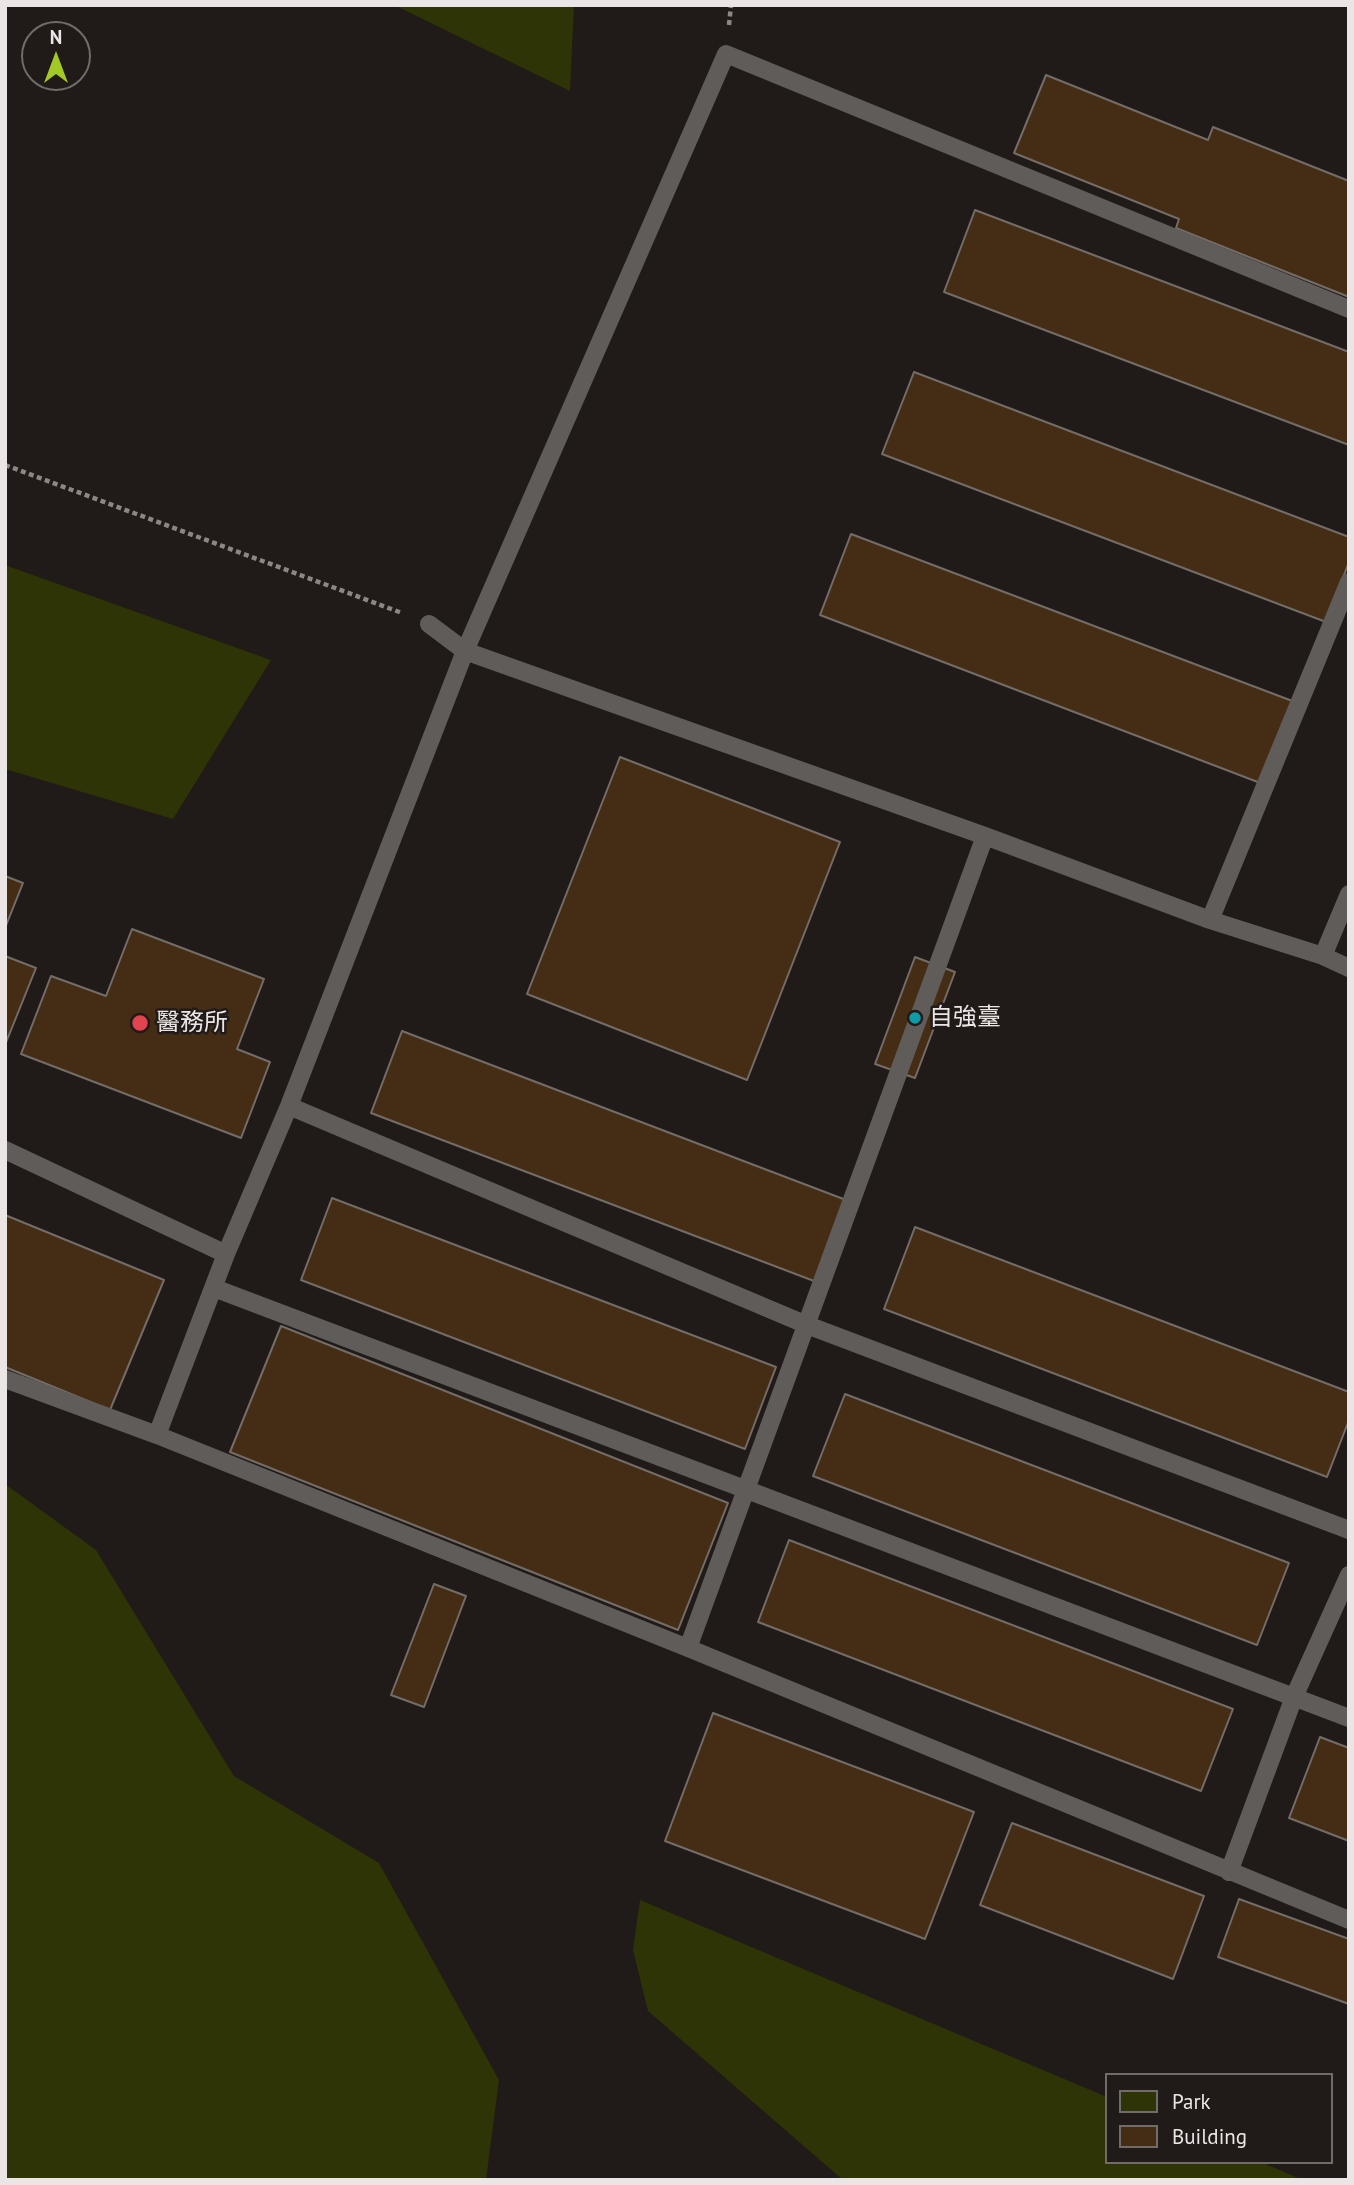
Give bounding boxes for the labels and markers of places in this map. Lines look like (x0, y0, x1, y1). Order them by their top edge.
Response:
place label: 自強臺 (929, 1004, 1001, 1032)
place label: 醫務所 (156, 1009, 228, 1037)
marker: 自強臺 (907, 1010, 923, 1026)
marker: 醫務所 (130, 1013, 150, 1033)

